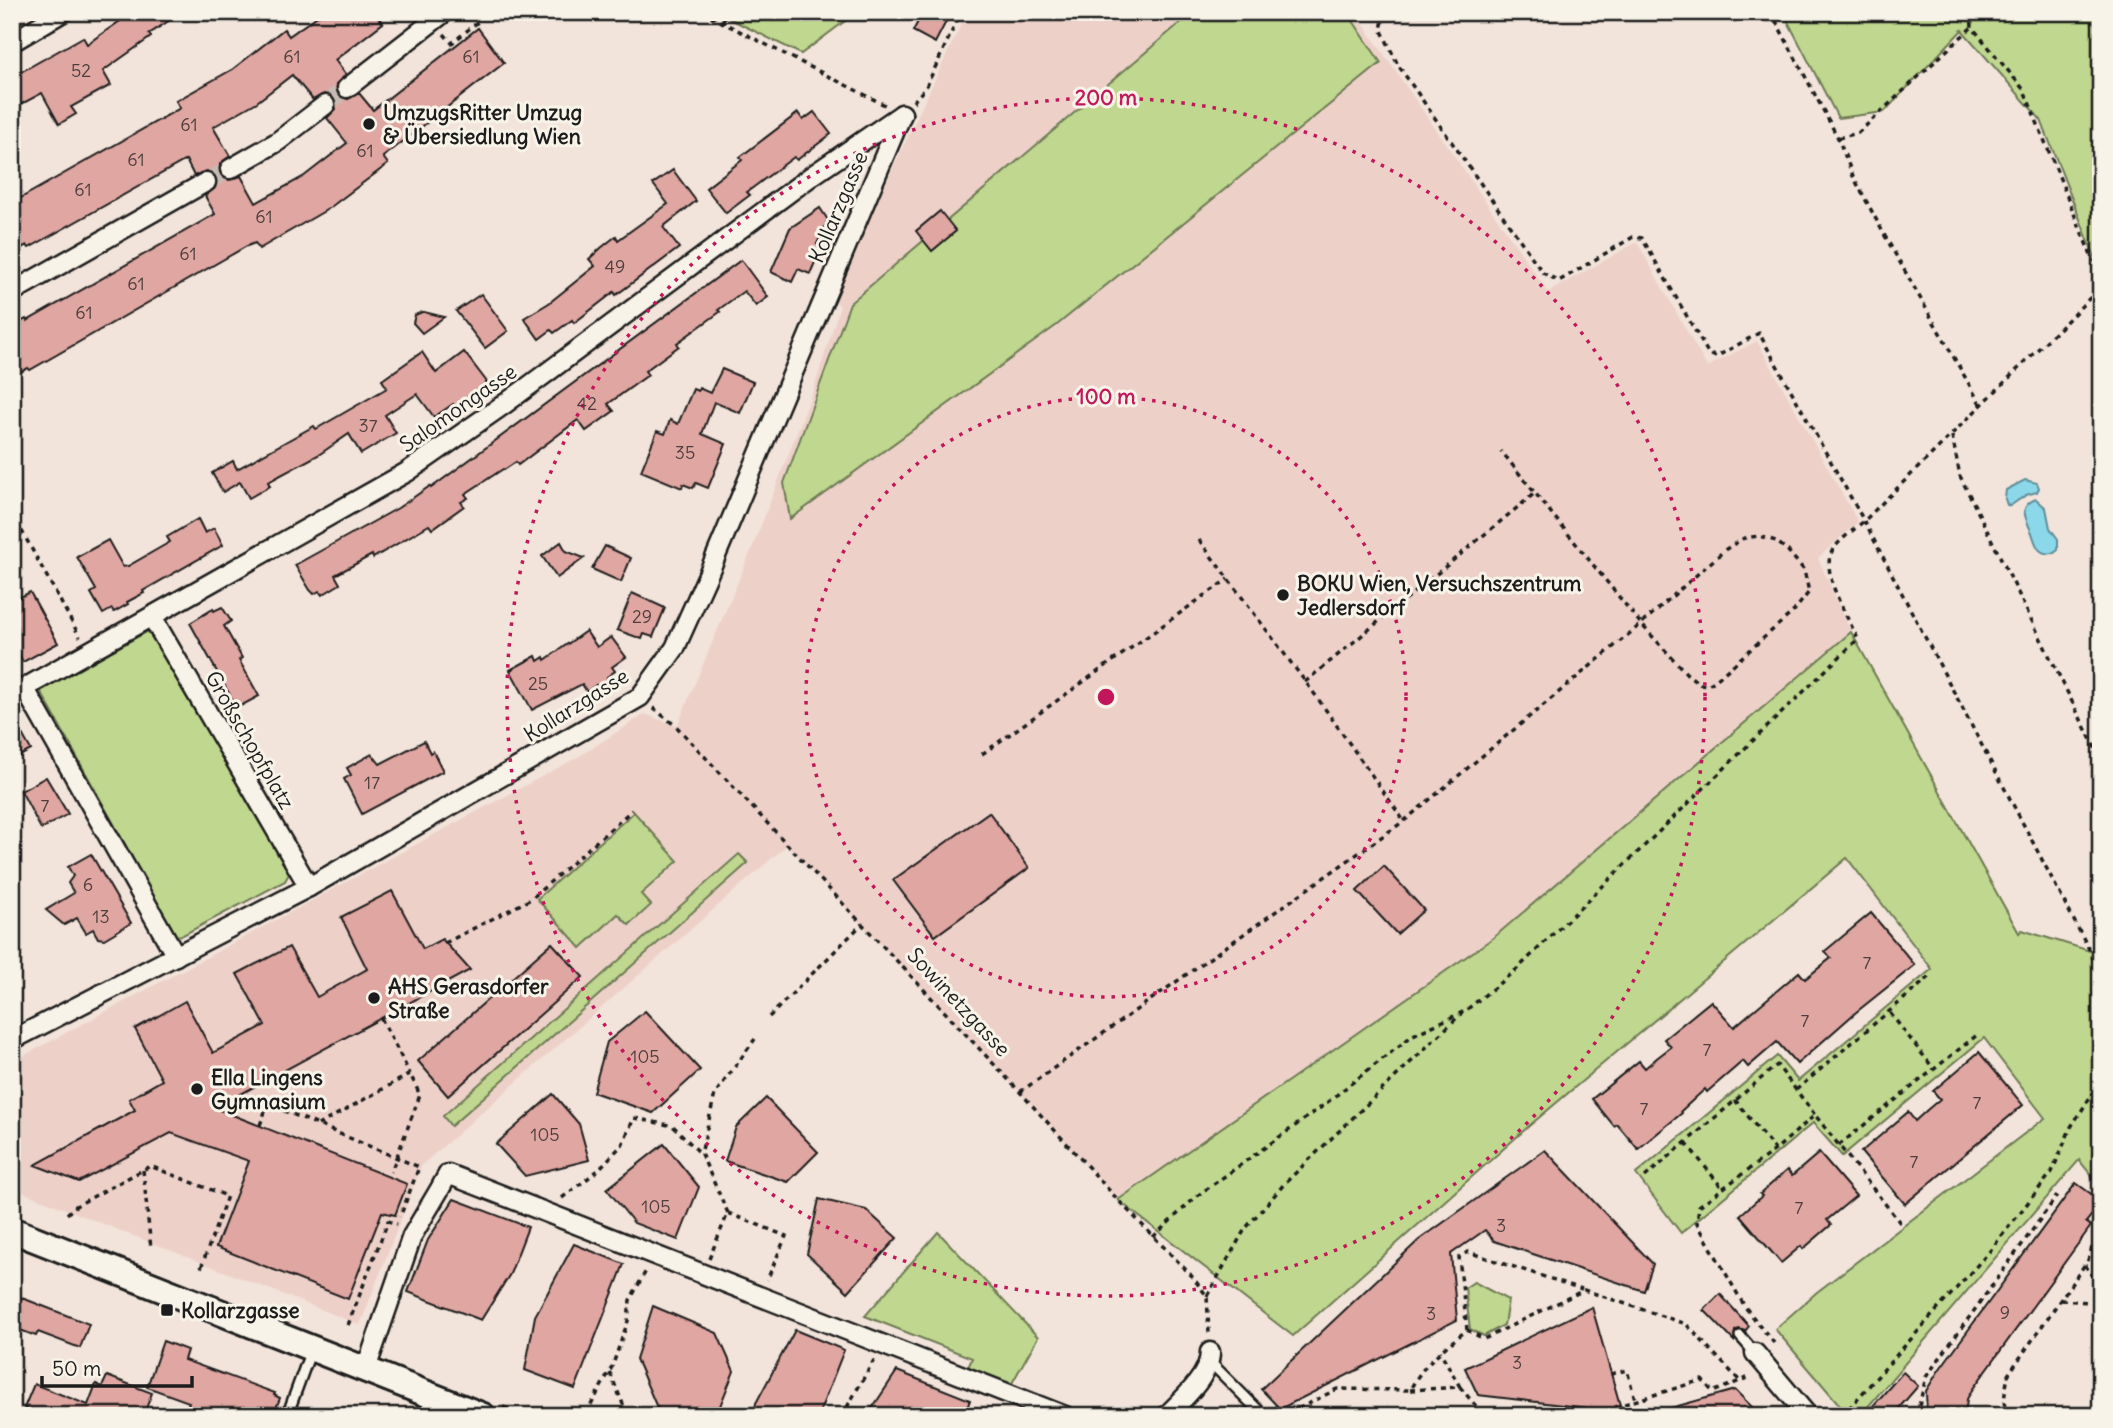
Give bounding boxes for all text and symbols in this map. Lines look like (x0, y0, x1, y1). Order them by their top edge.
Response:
house number: 61 (283, 45, 301, 68)
house number: 61 (462, 45, 480, 68)
house number: 52 (71, 59, 91, 82)
text: 200 m (1075, 84, 1138, 111)
place label: UmzugsRitter Umzug & Übersiedlung Wien (383, 99, 582, 150)
house number: 61 (180, 113, 198, 136)
marker: UmzugsRitter Umzug & Übersiedlung Wien (361, 116, 377, 132)
house number: 61 (356, 139, 374, 162)
street label: Kollarzgasse (802, 147, 874, 267)
house number: 61 (127, 148, 145, 171)
house number: 61 (74, 178, 92, 201)
house number: 61 (255, 205, 273, 228)
house number: 61 (179, 242, 197, 265)
house number: 49 (605, 255, 625, 278)
house number: 61 (127, 272, 145, 295)
house number: 61 (75, 301, 93, 324)
street label: Salomongasse (394, 358, 522, 458)
text: 100 m (1076, 383, 1136, 410)
house number: 42 (577, 392, 597, 415)
house number: 37 (358, 414, 378, 437)
house number: 35 (675, 441, 695, 464)
place label: BOKU Wien, Versuchszentrum Jedlersdorf (1297, 570, 1582, 621)
marker: BOKU Wien, Versuchszentrum Jedlersdorf (1275, 587, 1291, 603)
house number: 29 (632, 605, 652, 628)
street label: Kollarzgasse (519, 662, 633, 748)
street label: Großschopfplatz (199, 666, 301, 814)
house number: 25 (528, 672, 548, 695)
centre of rings (1094, 685, 1118, 709)
house number: 17 (364, 771, 380, 794)
house number: 7 (41, 794, 50, 817)
house number: 6 (83, 873, 93, 896)
house number: 13 (92, 905, 110, 928)
street label: Sowinetzgasse (902, 942, 1016, 1062)
house number: 7 (1863, 951, 1872, 974)
place label: AHS Gerasdorfer Straße (388, 973, 549, 1024)
marker: AHS Gerasdorfer Straße (366, 990, 382, 1006)
house number: 7 (1801, 1009, 1810, 1032)
house number: 7 (1703, 1038, 1712, 1061)
house number: 105 (630, 1045, 660, 1068)
place label: Ella Lingens Gymnasium (211, 1064, 326, 1115)
marker: Ella Lingens Gymnasium (189, 1081, 205, 1097)
house number: 7 (1973, 1091, 1982, 1114)
house number: 7 (1640, 1097, 1649, 1120)
house number: 105 (530, 1123, 560, 1146)
house number: 7 (1910, 1150, 1919, 1173)
house number: 105 (641, 1195, 671, 1218)
house number: 7 (1795, 1196, 1804, 1219)
house number: 3 (1496, 1214, 1506, 1237)
place label: Kollarzgasse (181, 1297, 300, 1324)
house number: 9 (2000, 1301, 2010, 1324)
marker: Kollarzgasse (159, 1302, 175, 1318)
house number: 3 (1426, 1302, 1436, 1325)
scale bar (42, 1344, 192, 1388)
house number: 3 (1512, 1351, 1522, 1374)
text: 50 m (52, 1355, 101, 1382)

